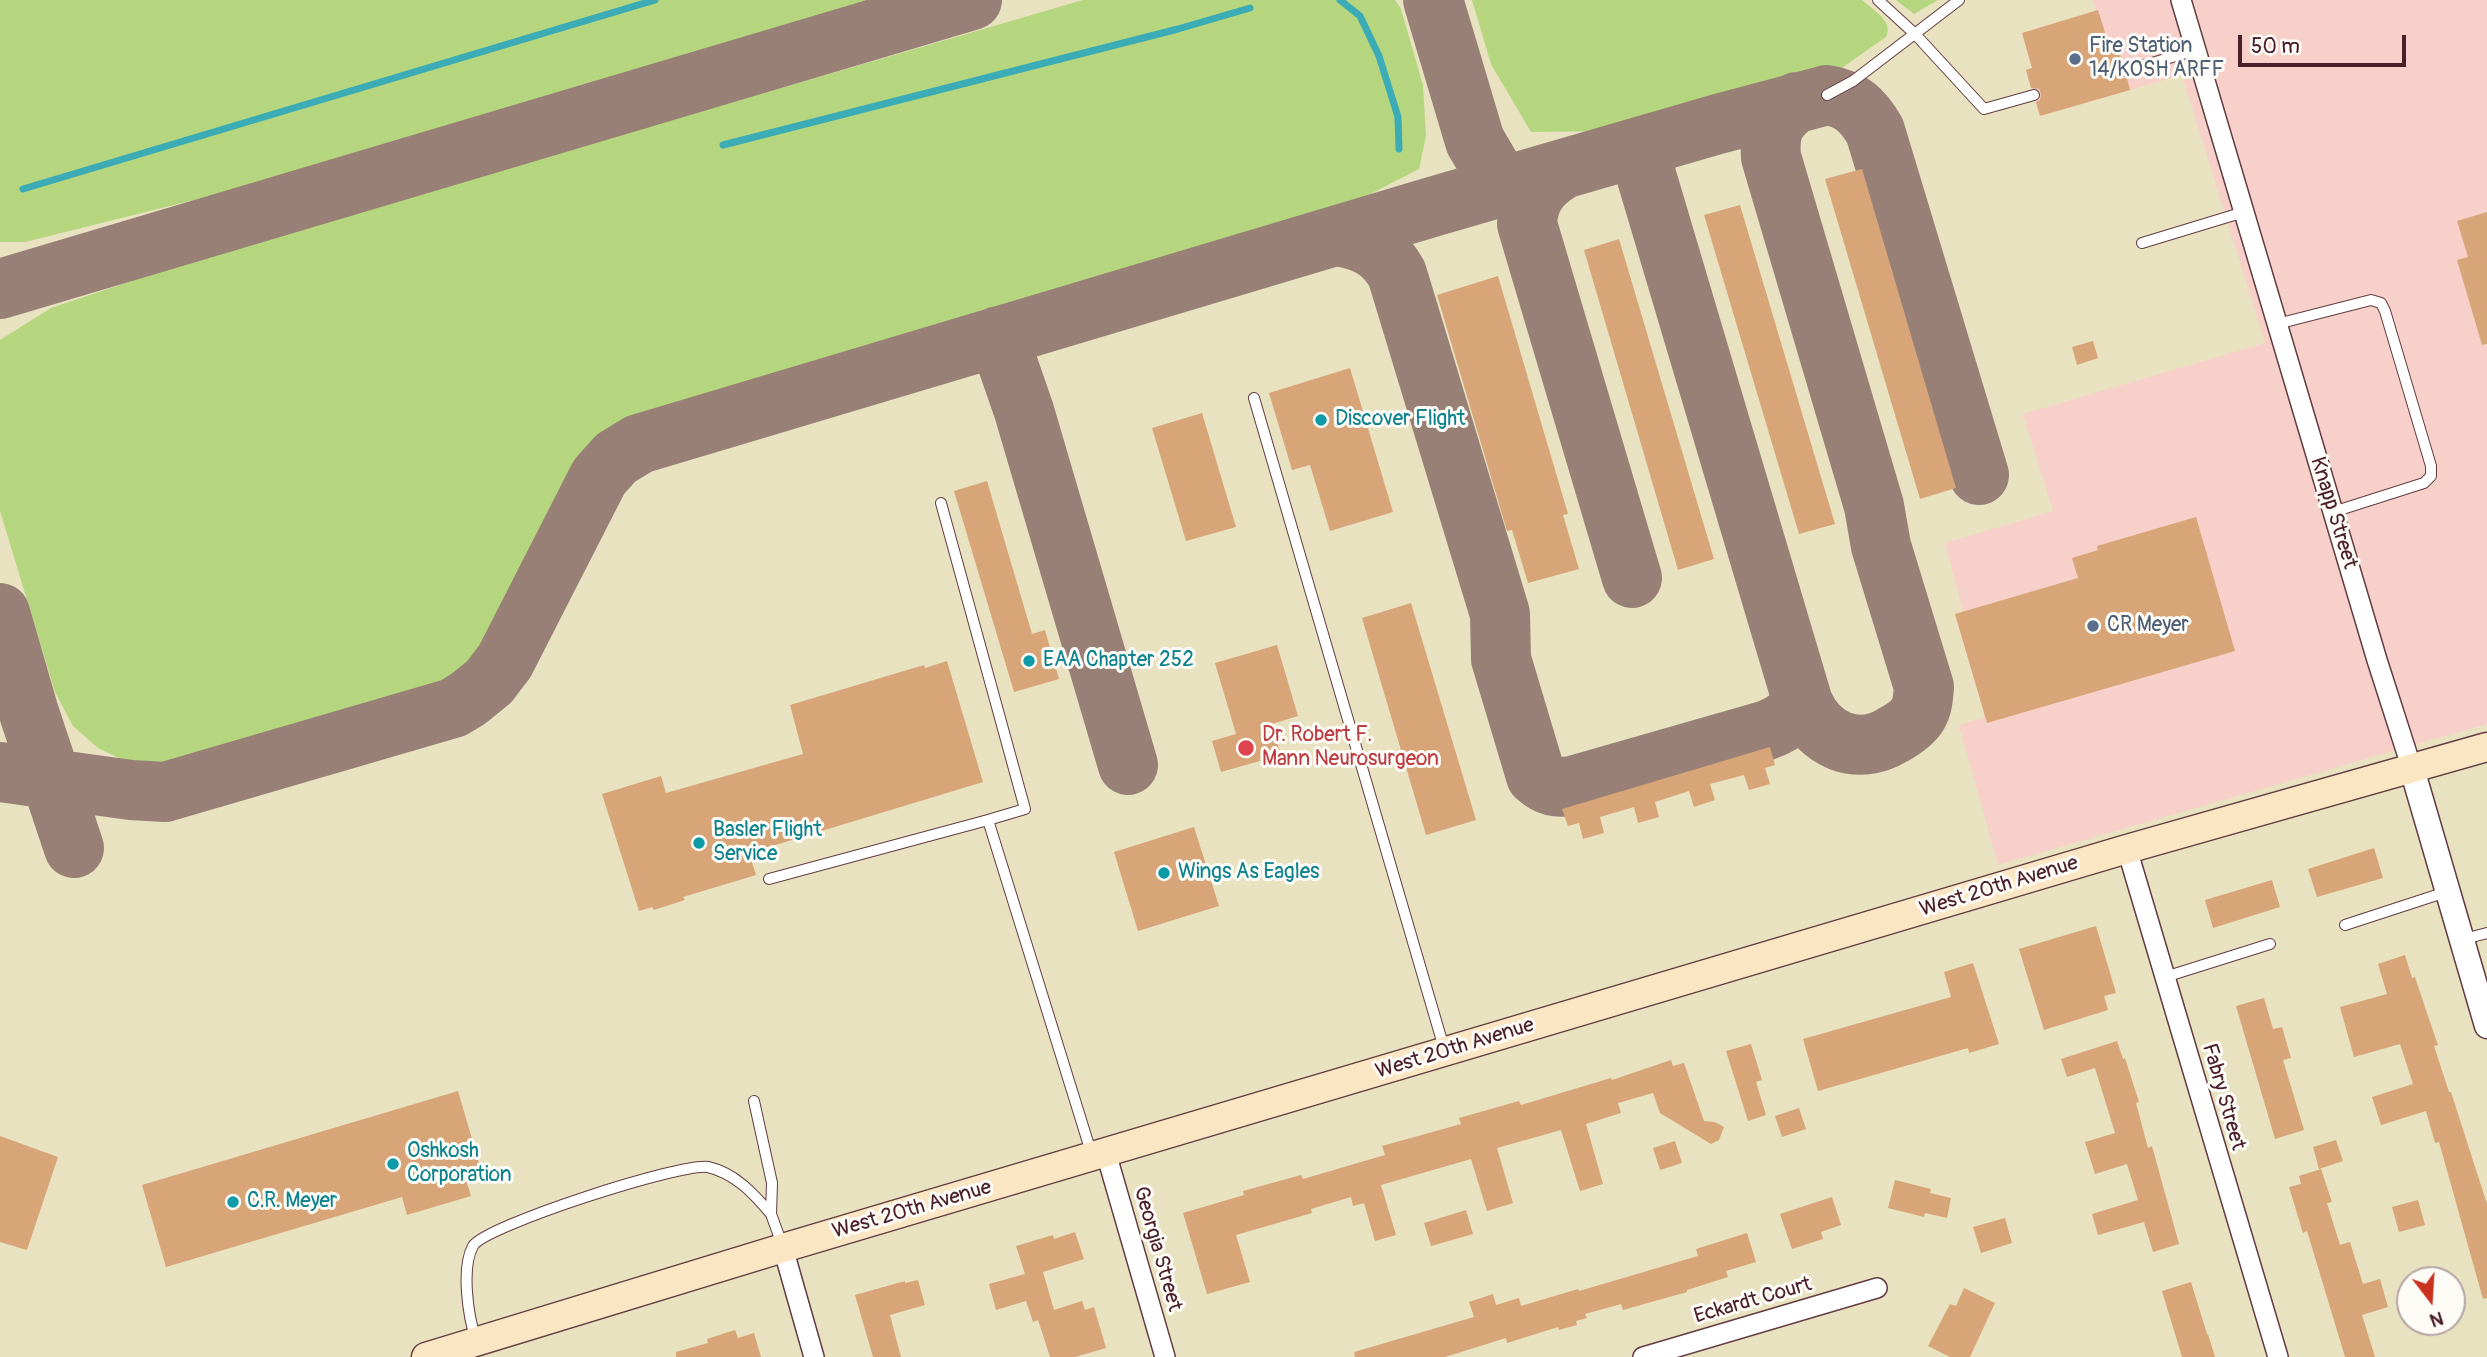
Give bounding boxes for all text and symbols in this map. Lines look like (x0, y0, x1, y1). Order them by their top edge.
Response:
scale bar (2242, 21, 2410, 65)
text: 50 m (2251, 33, 2300, 60)
place label: Fire Station 14/KOSH ARFF (2089, 34, 2224, 84)
marker: Fire Station 14/KOSH ARFF (2067, 51, 2083, 67)
place label: Discover Flight (1335, 407, 1466, 433)
marker: Discover Flight (1313, 412, 1329, 428)
street label: Knapp Street (2304, 454, 2362, 572)
place label: CR Meyer (2107, 613, 2189, 639)
marker: CR Meyer (2085, 618, 2101, 634)
place label: EAA Chapter 252 (1043, 648, 1194, 674)
marker: EAA Chapter 252 (1021, 653, 1037, 669)
place label: Dr. Robert F. Mann Neurosurgeon (1262, 723, 1439, 773)
marker: Dr. Robert F. Mann Neurosurgeon (1236, 738, 1256, 758)
place label: Basler Flight Service (713, 818, 822, 868)
marker: Basler Flight Service (691, 835, 707, 851)
street label: West 20th Avenue (1917, 851, 2081, 923)
place label: Wings As Eagles (1178, 860, 1319, 886)
marker: Wings As Eagles (1156, 865, 1172, 881)
street label: West 20th Avenue (1373, 1013, 1537, 1085)
street label: Fabry Street (2196, 1041, 2250, 1153)
place label: Oshkosh Corporation (407, 1139, 512, 1189)
marker: Oshkosh Corporation (385, 1156, 401, 1172)
street label: West 20th Avenue (830, 1175, 994, 1245)
street label: Georgia Street (1127, 1184, 1187, 1314)
place label: C.R. Meyer (247, 1189, 337, 1215)
marker: C.R. Meyer (225, 1194, 241, 1210)
north arrow (2396, 1266, 2466, 1336)
street label: Eckardt Court (1691, 1272, 1815, 1330)
text: N (2427, 1306, 2446, 1333)

